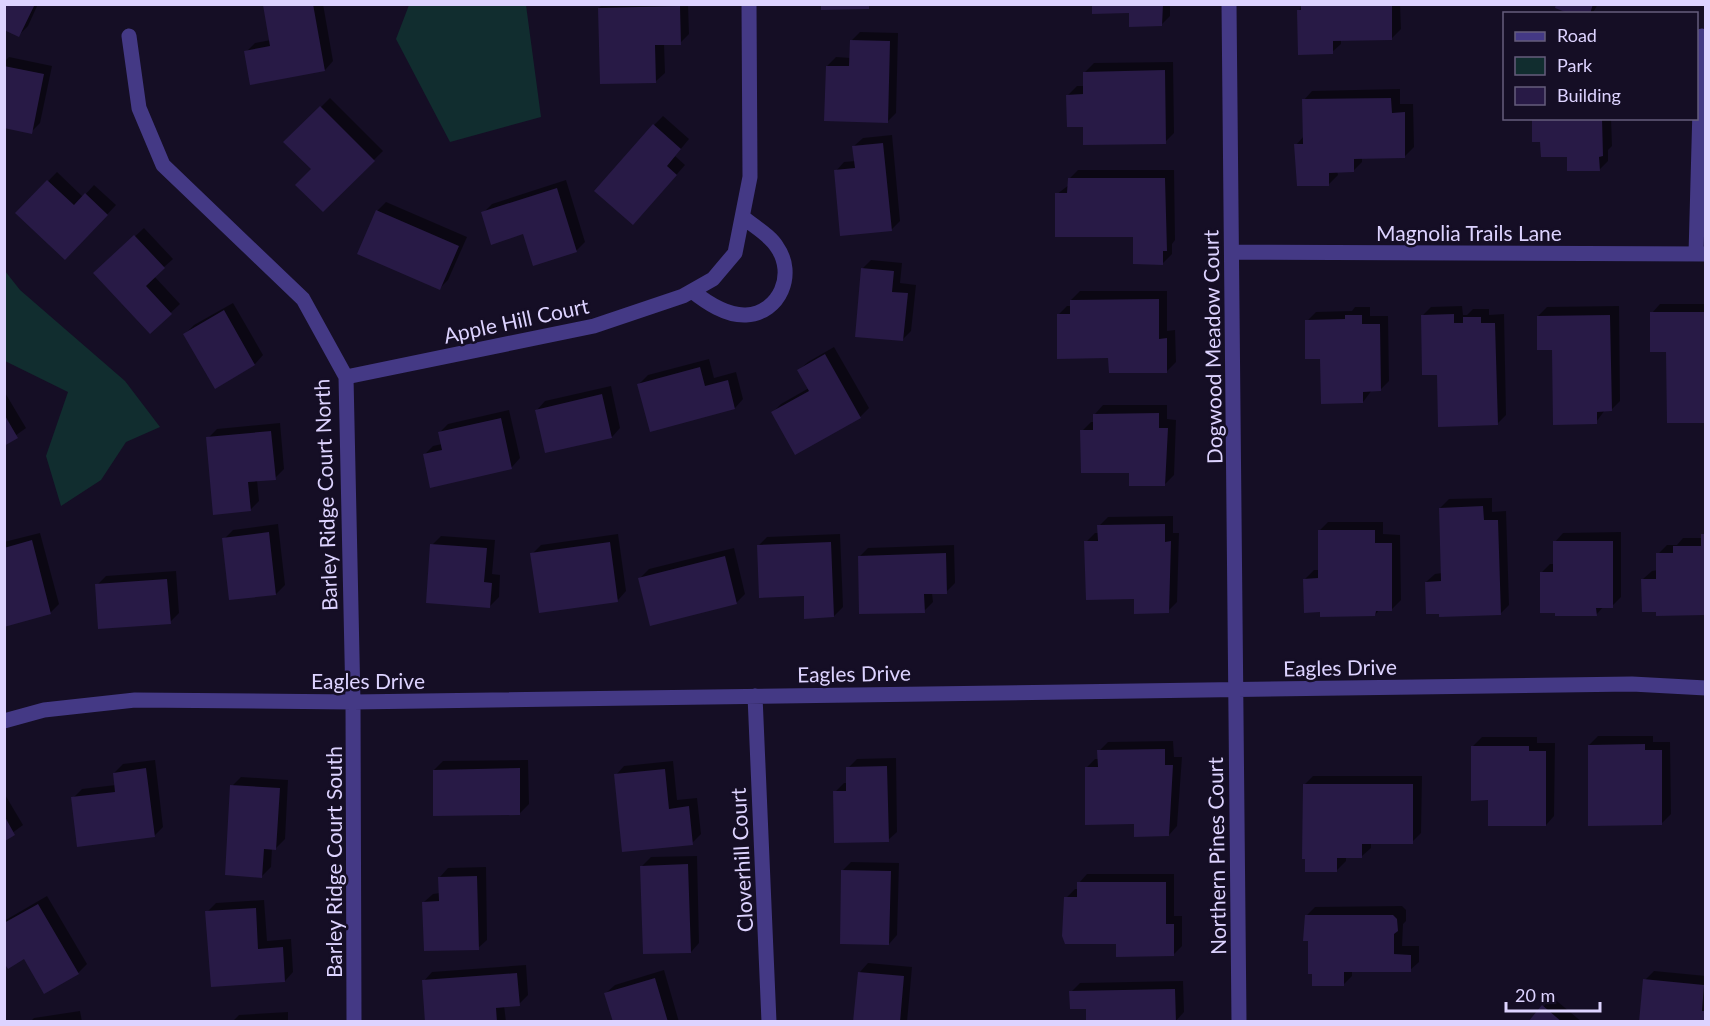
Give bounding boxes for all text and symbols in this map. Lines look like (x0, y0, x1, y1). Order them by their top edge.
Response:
legend (1503, 12, 1698, 120)
text: Road (1557, 24, 1597, 46)
text: Park (1557, 54, 1593, 76)
text: Building (1557, 84, 1621, 106)
street label: Magnolia Trails Lane (1376, 220, 1562, 245)
street label: Dogwood Meadow Court (1197, 229, 1227, 464)
street label: Apple Hill Court (441, 292, 591, 348)
street label: Barley Ridge Court North (308, 378, 342, 612)
street label: Eagles Drive (1283, 654, 1397, 680)
street label: Eagles Drive (797, 660, 911, 686)
street label: Eagles Drive (311, 668, 425, 693)
street label: Barley Ridge Court South (321, 746, 346, 978)
street label: Northern Pines Court (1202, 756, 1230, 955)
street label: Cloverhill Court (725, 787, 757, 933)
scale bar (1506, 975, 1600, 1013)
text: 20 m (1515, 984, 1555, 1006)

